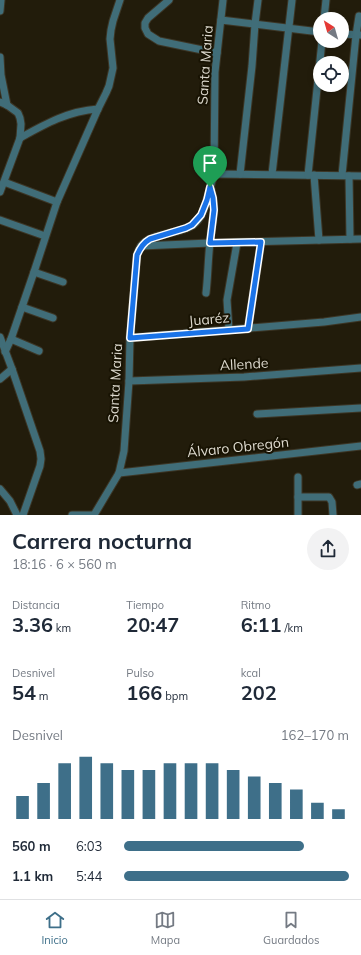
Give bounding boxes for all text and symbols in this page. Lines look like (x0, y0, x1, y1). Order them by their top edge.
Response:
north arrow (313, 12, 349, 48)
map controls (313, 12, 349, 92)
street label: Santa Maria (193, 25, 217, 105)
button: locate (313, 56, 349, 92)
pin (193, 146, 227, 187)
icon: arrive (199, 152, 221, 174)
street label: Juaréz (188, 308, 230, 330)
street label: Santa Maria (104, 343, 126, 423)
street label: Allende (219, 354, 269, 374)
street label: Álvaro Obregón (186, 433, 290, 461)
text: Carrera nocturna (12, 527, 192, 555)
button: share (307, 528, 349, 570)
text: 18:16 · 6 × 560 m (12, 556, 117, 572)
text: Distancia (12, 598, 60, 612)
text: Tiempo (126, 598, 164, 612)
text: Ritmo (241, 598, 271, 612)
text: 3.36 (12, 612, 53, 637)
text: 20:47 (126, 612, 179, 637)
text: 6:11 (241, 612, 282, 637)
text: km (53, 621, 71, 635)
text: /km (282, 621, 303, 635)
text: Desnivel (12, 666, 55, 680)
text: Pulso (126, 666, 154, 680)
text: kcal (241, 666, 261, 680)
text: 54 (12, 680, 36, 705)
text: 166 (126, 680, 162, 705)
text: 202 (241, 680, 277, 705)
text: m (36, 689, 49, 703)
text: bpm (162, 689, 188, 703)
text: Desnivel (12, 727, 63, 743)
text: 162–170 m (281, 727, 349, 743)
text: 560 m (12, 838, 51, 854)
text: 6:03 (76, 838, 102, 854)
text: 1.1 km (12, 868, 53, 884)
text: 5:44 (76, 868, 102, 884)
tab: Inicio (42, 909, 68, 947)
tab: Mapa (151, 909, 180, 947)
tab: Guardados (263, 909, 319, 947)

